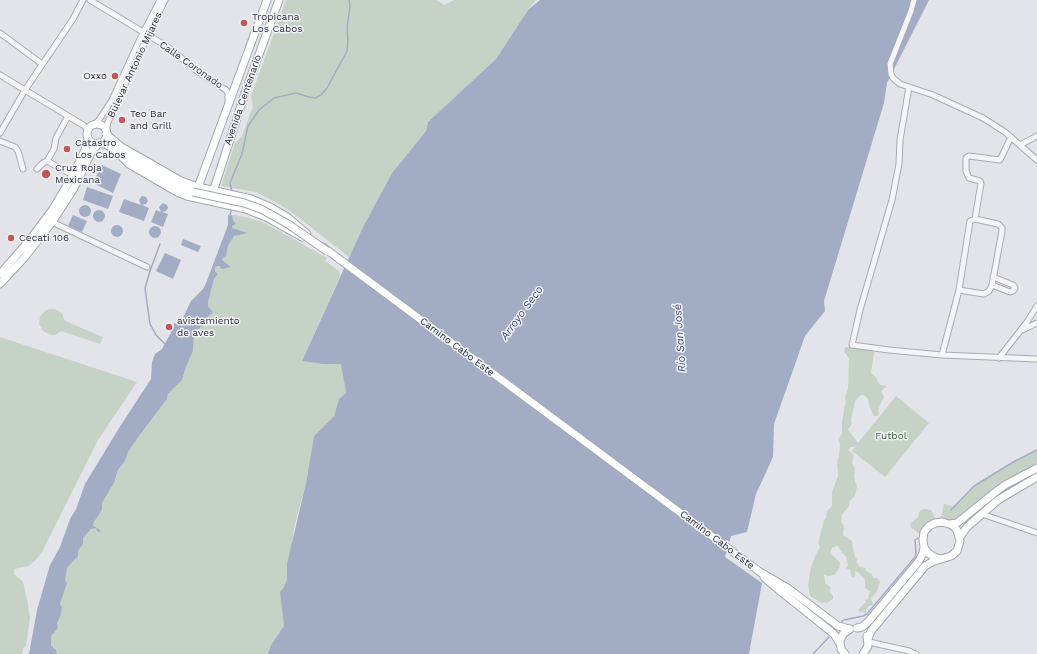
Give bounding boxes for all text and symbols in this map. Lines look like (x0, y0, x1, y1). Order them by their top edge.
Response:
street label: Bulevar Antonio Mijares (105, 10, 165, 120)
place label: Tropicana Los Cabos (252, 11, 303, 34)
marker: Tropicana Los Cabos (239, 18, 249, 28)
street label: Calle Coronado (157, 39, 225, 91)
street label: Avenida Centenario (222, 53, 264, 147)
place label: Oxxo (83, 70, 107, 82)
marker: Oxxo (110, 71, 120, 81)
place label: Teo Bar and Grill (130, 108, 172, 132)
marker: Teo Bar and Grill (117, 115, 127, 125)
place label: Catastro Los Cabos (75, 137, 126, 160)
marker: Catastro Los Cabos (62, 144, 72, 154)
place label: Cruz Roja Mexicana (55, 162, 102, 186)
marker: Cruz Roja Mexicana (40, 168, 52, 180)
place label: Cecati 106 (19, 232, 69, 244)
marker: Cecati 106 (6, 233, 16, 243)
water label: Arroyo Seco (498, 283, 546, 343)
water label: Río San José (671, 303, 689, 373)
place label: avistamiento de aves (177, 315, 240, 338)
street label: Camino Cabo Este (417, 315, 497, 379)
marker: avistamiento de aves (164, 322, 174, 332)
park label: Futbol (875, 430, 907, 442)
street label: Camino Cabo Este (677, 508, 757, 572)

